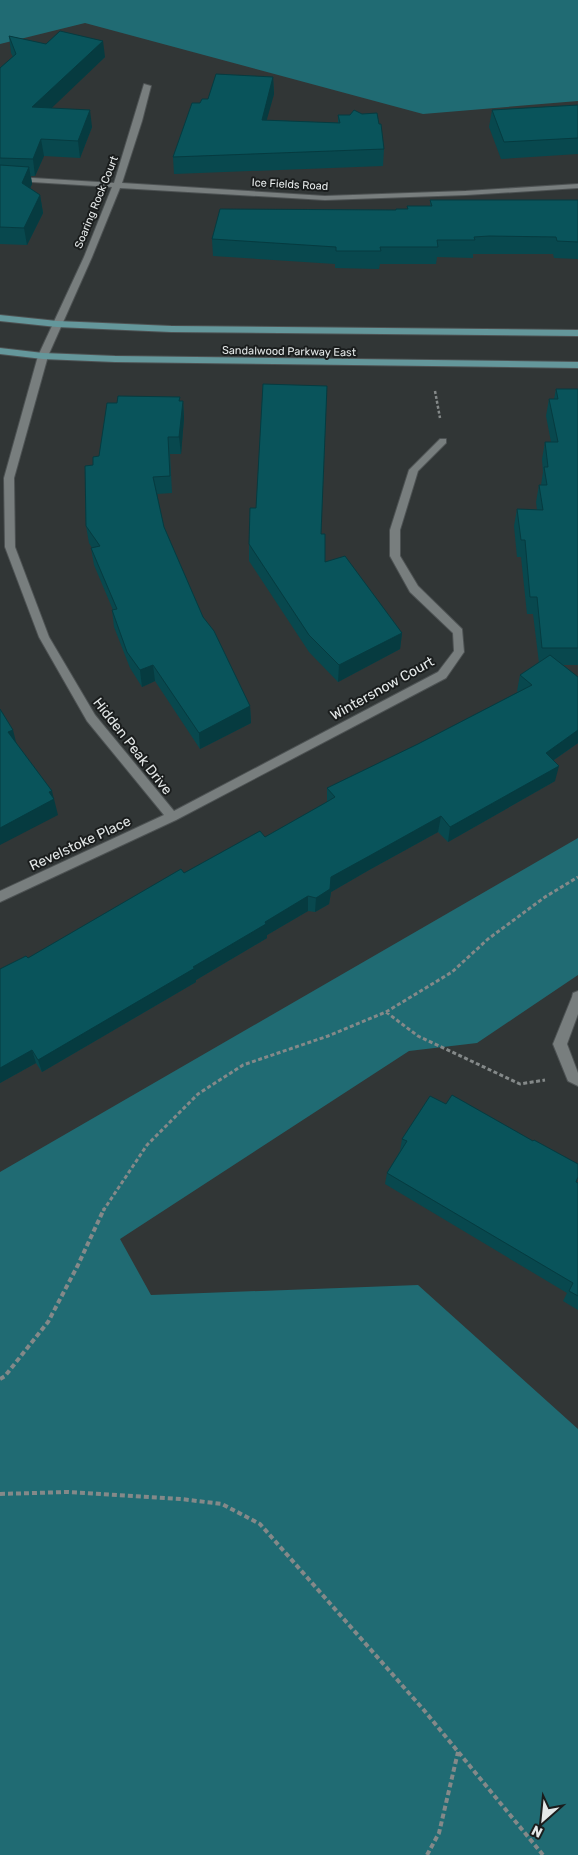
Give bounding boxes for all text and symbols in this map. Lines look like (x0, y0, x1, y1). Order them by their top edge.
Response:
street label: Soaring Rock Court (72, 153, 121, 250)
street label: Ice Fields Road (251, 176, 329, 193)
street label: Sandalwood Parkway East (222, 344, 357, 359)
street label: Wintersnow Court (327, 653, 438, 724)
street label: Hidden Peak Drive (89, 694, 176, 798)
street label: Revelstoke Place (27, 812, 134, 874)
north arrow (518, 1795, 568, 1845)
text: N (529, 1821, 546, 1841)

